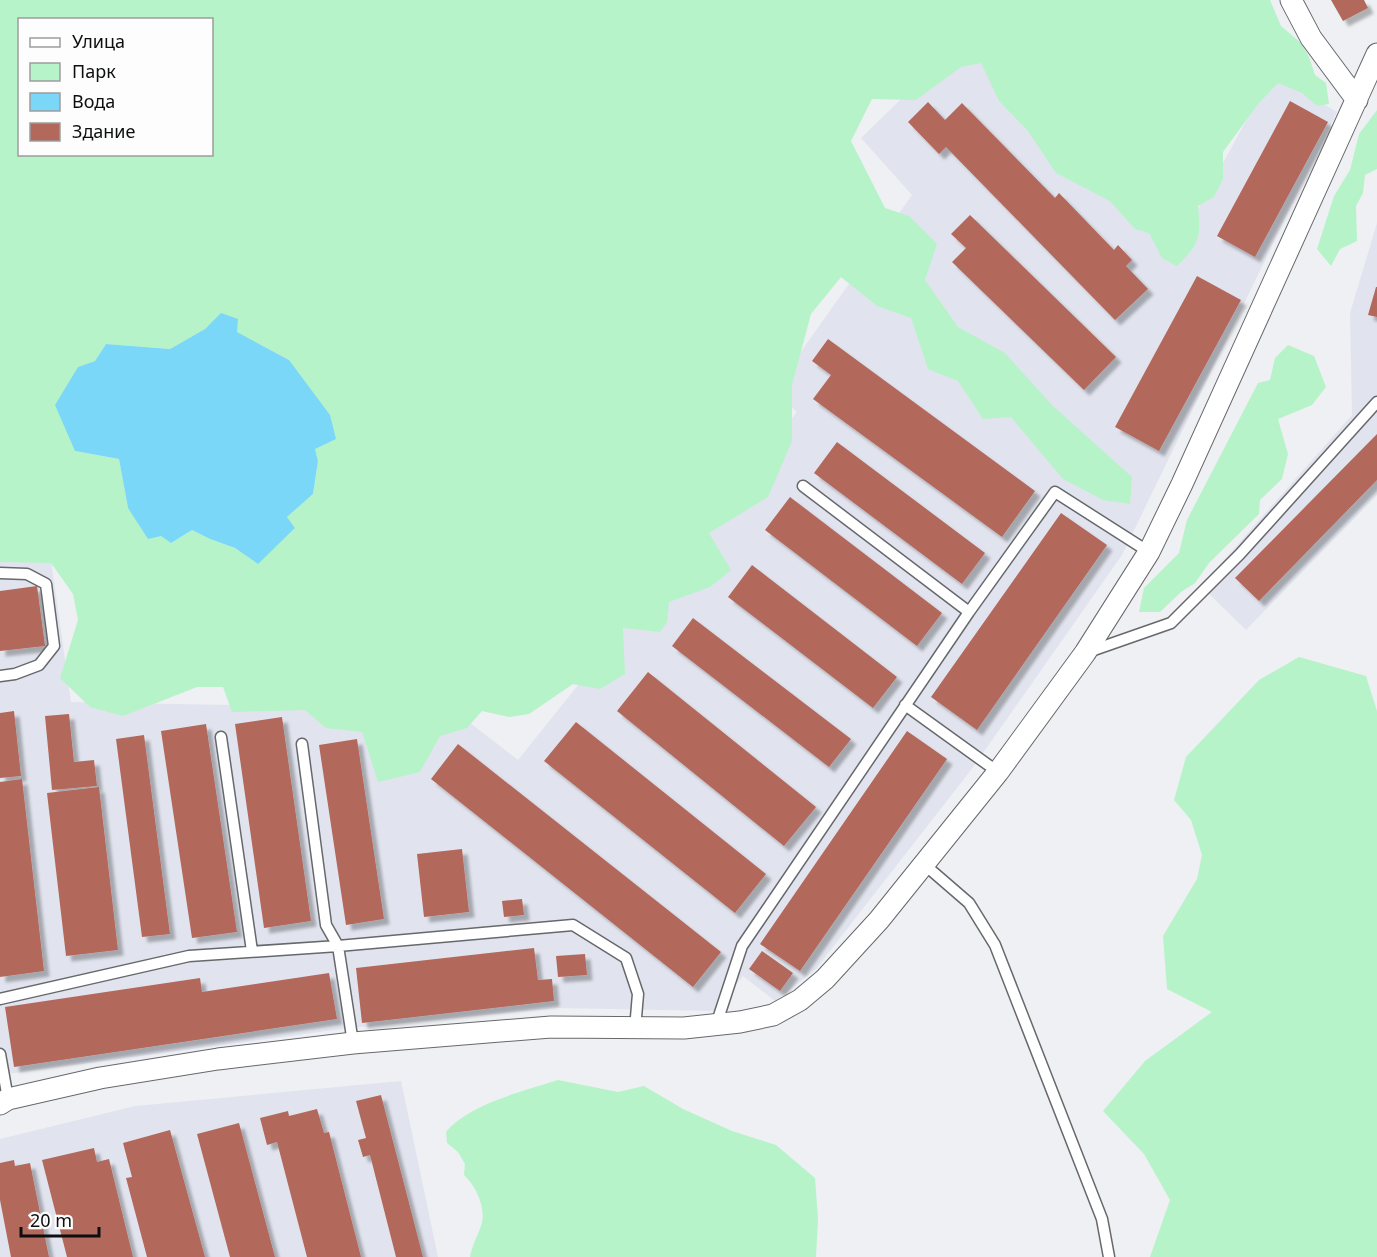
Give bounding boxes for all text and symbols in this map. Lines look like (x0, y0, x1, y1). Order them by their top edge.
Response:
legend (18, 18, 213, 156)
text: Улица (72, 29, 125, 53)
text: Парк (72, 59, 116, 83)
text: Вода (72, 89, 115, 113)
text: Здание (72, 119, 136, 143)
scale bar (21, 1200, 99, 1238)
text: 20 m (30, 1208, 72, 1232)

